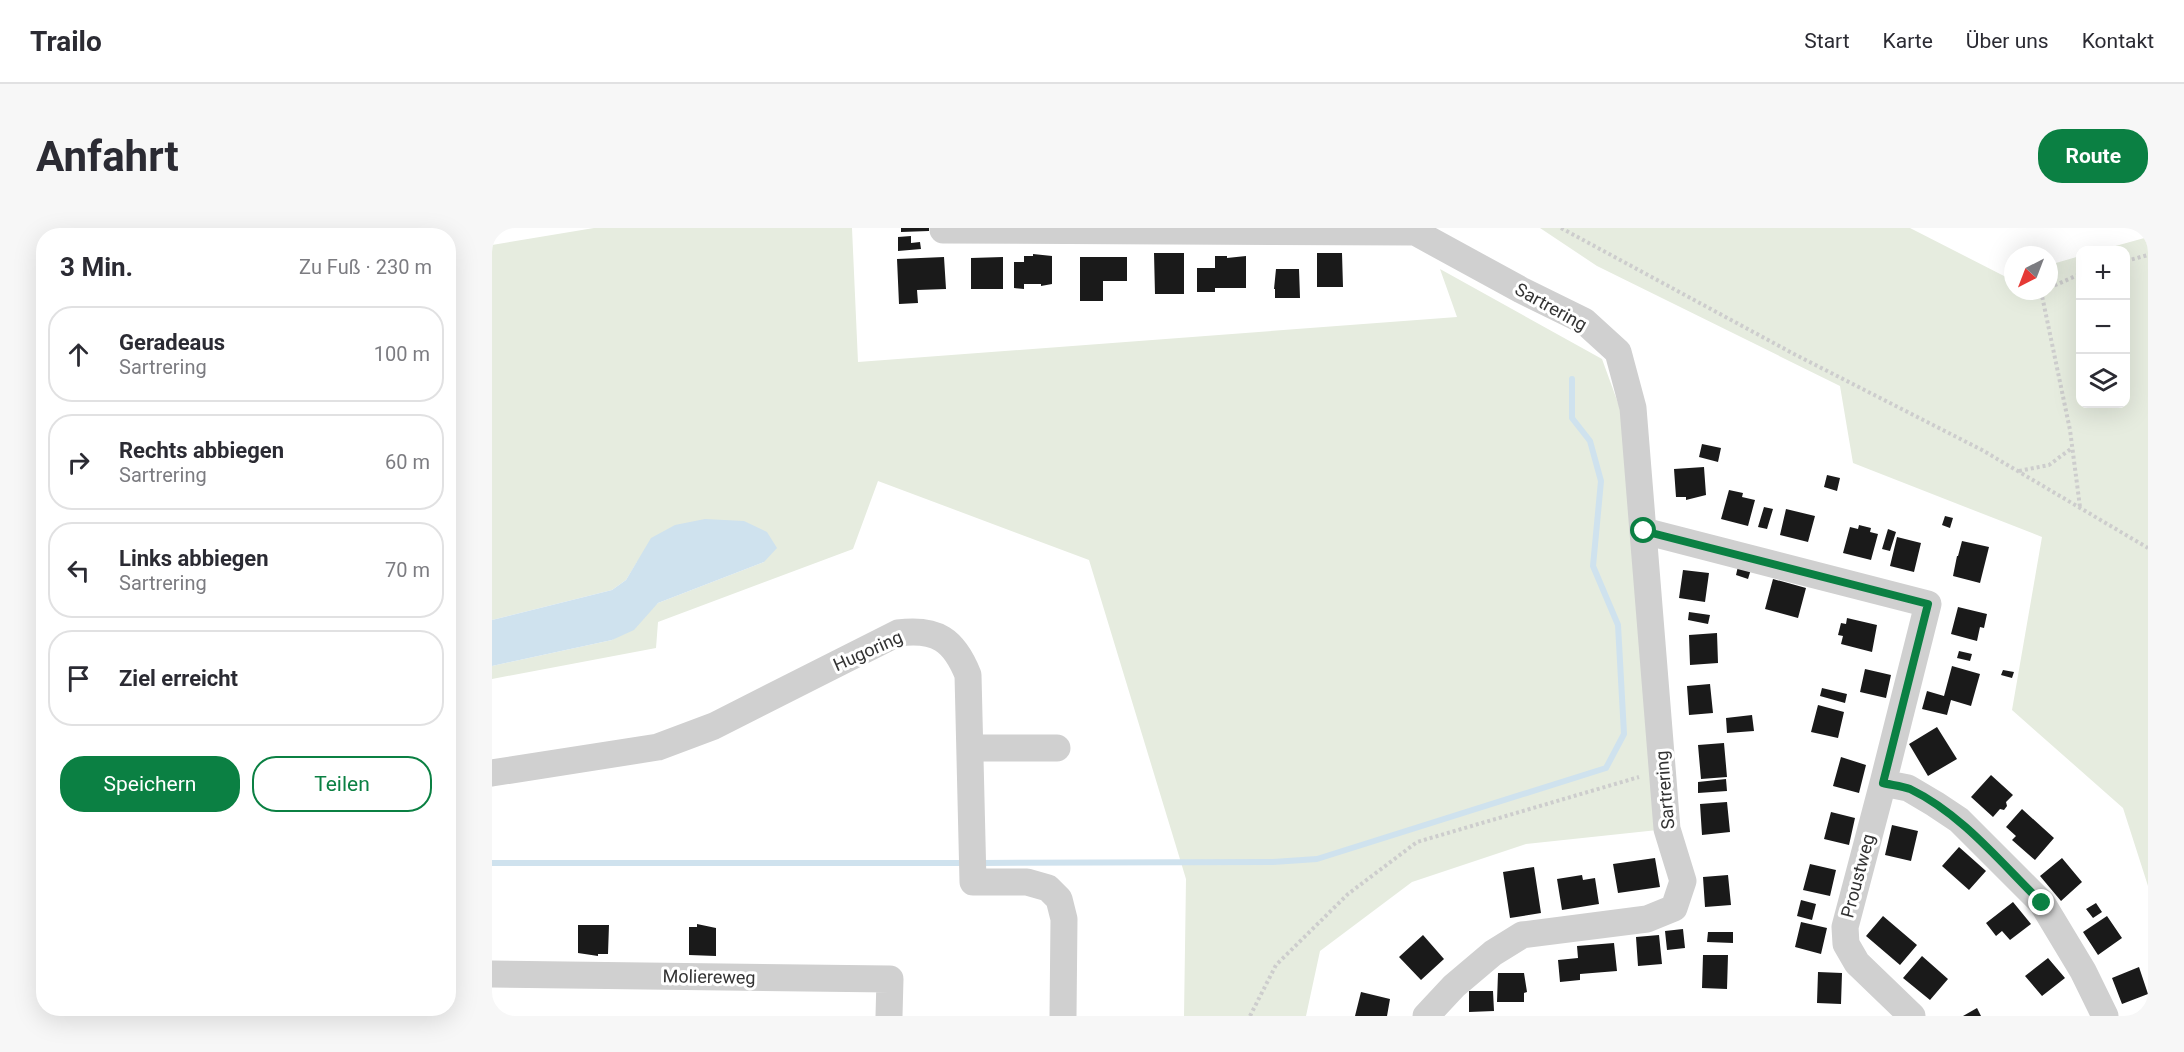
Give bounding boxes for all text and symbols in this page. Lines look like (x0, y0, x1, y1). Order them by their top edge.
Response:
text: Trailo (30, 25, 102, 58)
text: Start (1804, 29, 1850, 53)
text: Karte (1883, 29, 1933, 53)
text: Über uns (1966, 29, 2049, 53)
text: Kontakt (2082, 29, 2154, 53)
button: Route (2038, 129, 2148, 183)
text: Anfahrt (36, 132, 179, 181)
north arrow (2004, 246, 2058, 300)
map controls (2076, 246, 2130, 408)
button: + (2076, 246, 2130, 300)
text: 3 Min. (60, 252, 133, 282)
text: Zu Fuß · 230 m (299, 255, 432, 279)
street label: Sartrering (1512, 278, 1591, 335)
button: − (2076, 300, 2130, 354)
text: Geradeaus (119, 330, 225, 355)
icon: ahead (62, 338, 95, 371)
text: 100 m (374, 342, 430, 366)
button: layers (2076, 354, 2130, 408)
text: Sartrering (119, 355, 207, 379)
text: Rechts abbiegen (119, 438, 284, 463)
icon: right (62, 446, 95, 479)
text: 60 m (385, 450, 430, 474)
text: Sartrering (119, 463, 207, 487)
route start (1630, 517, 1656, 543)
text: Links abbiegen (119, 546, 269, 571)
icon: left (62, 554, 95, 587)
text: 70 m (385, 558, 430, 582)
text: Sartrering (119, 571, 207, 595)
street label: Hugoring (830, 626, 906, 675)
icon: arrive (62, 662, 95, 695)
text: Ziel erreicht (119, 666, 238, 691)
street label: Sartrering (1651, 750, 1678, 830)
button: Speichern (60, 756, 240, 812)
button: Teilen (252, 756, 432, 812)
street label: Proustweg (1836, 832, 1879, 920)
route end (2028, 889, 2054, 915)
street label: Moliereweg (662, 965, 756, 988)

